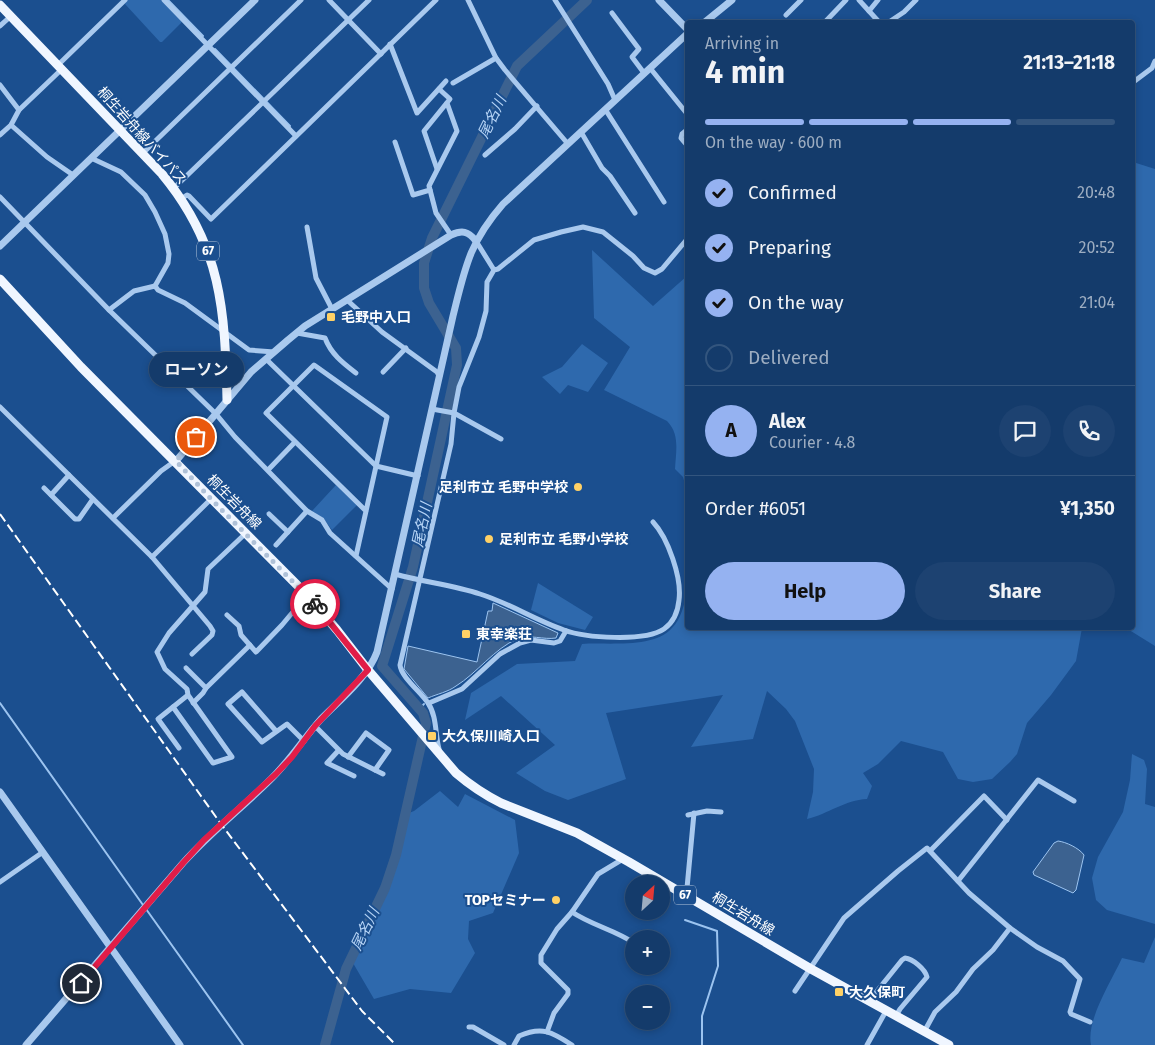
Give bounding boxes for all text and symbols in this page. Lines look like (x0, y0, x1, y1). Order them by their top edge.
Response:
text: Arriving in (705, 34, 779, 53)
text: 21:13–21:18 (1023, 51, 1115, 74)
text: 4 min (705, 53, 785, 91)
street label: 桐生岩舟線バイパス (94, 84, 190, 188)
water label: 尾名川 (474, 91, 511, 141)
text: On the way · 600 m (705, 133, 842, 152)
icon: check (705, 179, 733, 207)
text: Confirmed (748, 181, 837, 204)
text: 20:48 (1077, 183, 1115, 202)
icon: check (705, 234, 733, 262)
text: Preparing (748, 236, 831, 259)
text: 20:52 (1079, 238, 1115, 257)
road number: 67 (197, 242, 219, 260)
icon: check (705, 289, 733, 317)
text: On the way (748, 291, 844, 314)
text: 21:04 (1079, 293, 1115, 312)
place label: 毛野中入口 (341, 309, 411, 326)
marker: 毛野中入口 (325, 311, 337, 323)
text: Delivered (748, 346, 830, 369)
callout: ローソン (148, 352, 244, 387)
text: ローソン (164, 360, 229, 379)
button: chat (999, 405, 1051, 457)
button: phone (1063, 405, 1115, 457)
text: Alex (769, 410, 806, 433)
pin (175, 416, 217, 458)
text: A (725, 419, 737, 442)
icon: bag (182, 423, 210, 451)
text: Courier · 4.8 (769, 433, 855, 452)
street label: 桐生岩舟線 (203, 471, 265, 533)
place label: 足利市立 毛野中学校 (439, 479, 568, 496)
marker: 足利市立 毛野中学校 (572, 481, 584, 493)
text: Order #6051 (705, 497, 806, 520)
text: ¥1,350 (1060, 497, 1115, 520)
water label: 尾名川 (409, 499, 436, 549)
place label: 足利市立 毛野小学校 (499, 531, 628, 548)
marker: 足利市立 毛野小学校 (483, 533, 495, 545)
button: Help (705, 562, 905, 620)
button: Share (915, 562, 1115, 620)
courier (290, 579, 340, 629)
icon: bike (301, 590, 329, 618)
place label: 東幸楽荘 (476, 626, 532, 643)
marker: 東幸楽荘 (460, 628, 472, 640)
place label: 大久保川崎入口 (442, 728, 540, 745)
marker: 大久保川崎入口 (426, 730, 438, 742)
north arrow (625, 875, 670, 920)
map controls (625, 875, 670, 1030)
road number: 67 (674, 886, 696, 904)
street label: 桐生岩舟線 (709, 889, 777, 939)
place label: TOPセミナー (465, 892, 546, 909)
marker: TOPセミナー (550, 894, 562, 906)
water label: 尾名川 (347, 903, 384, 953)
button: + (625, 930, 670, 975)
pin (60, 962, 102, 1004)
icon: home (67, 969, 95, 997)
place label: 大久保町 (849, 984, 905, 1001)
button: − (625, 985, 670, 1030)
marker: 大久保町 (833, 986, 845, 998)

